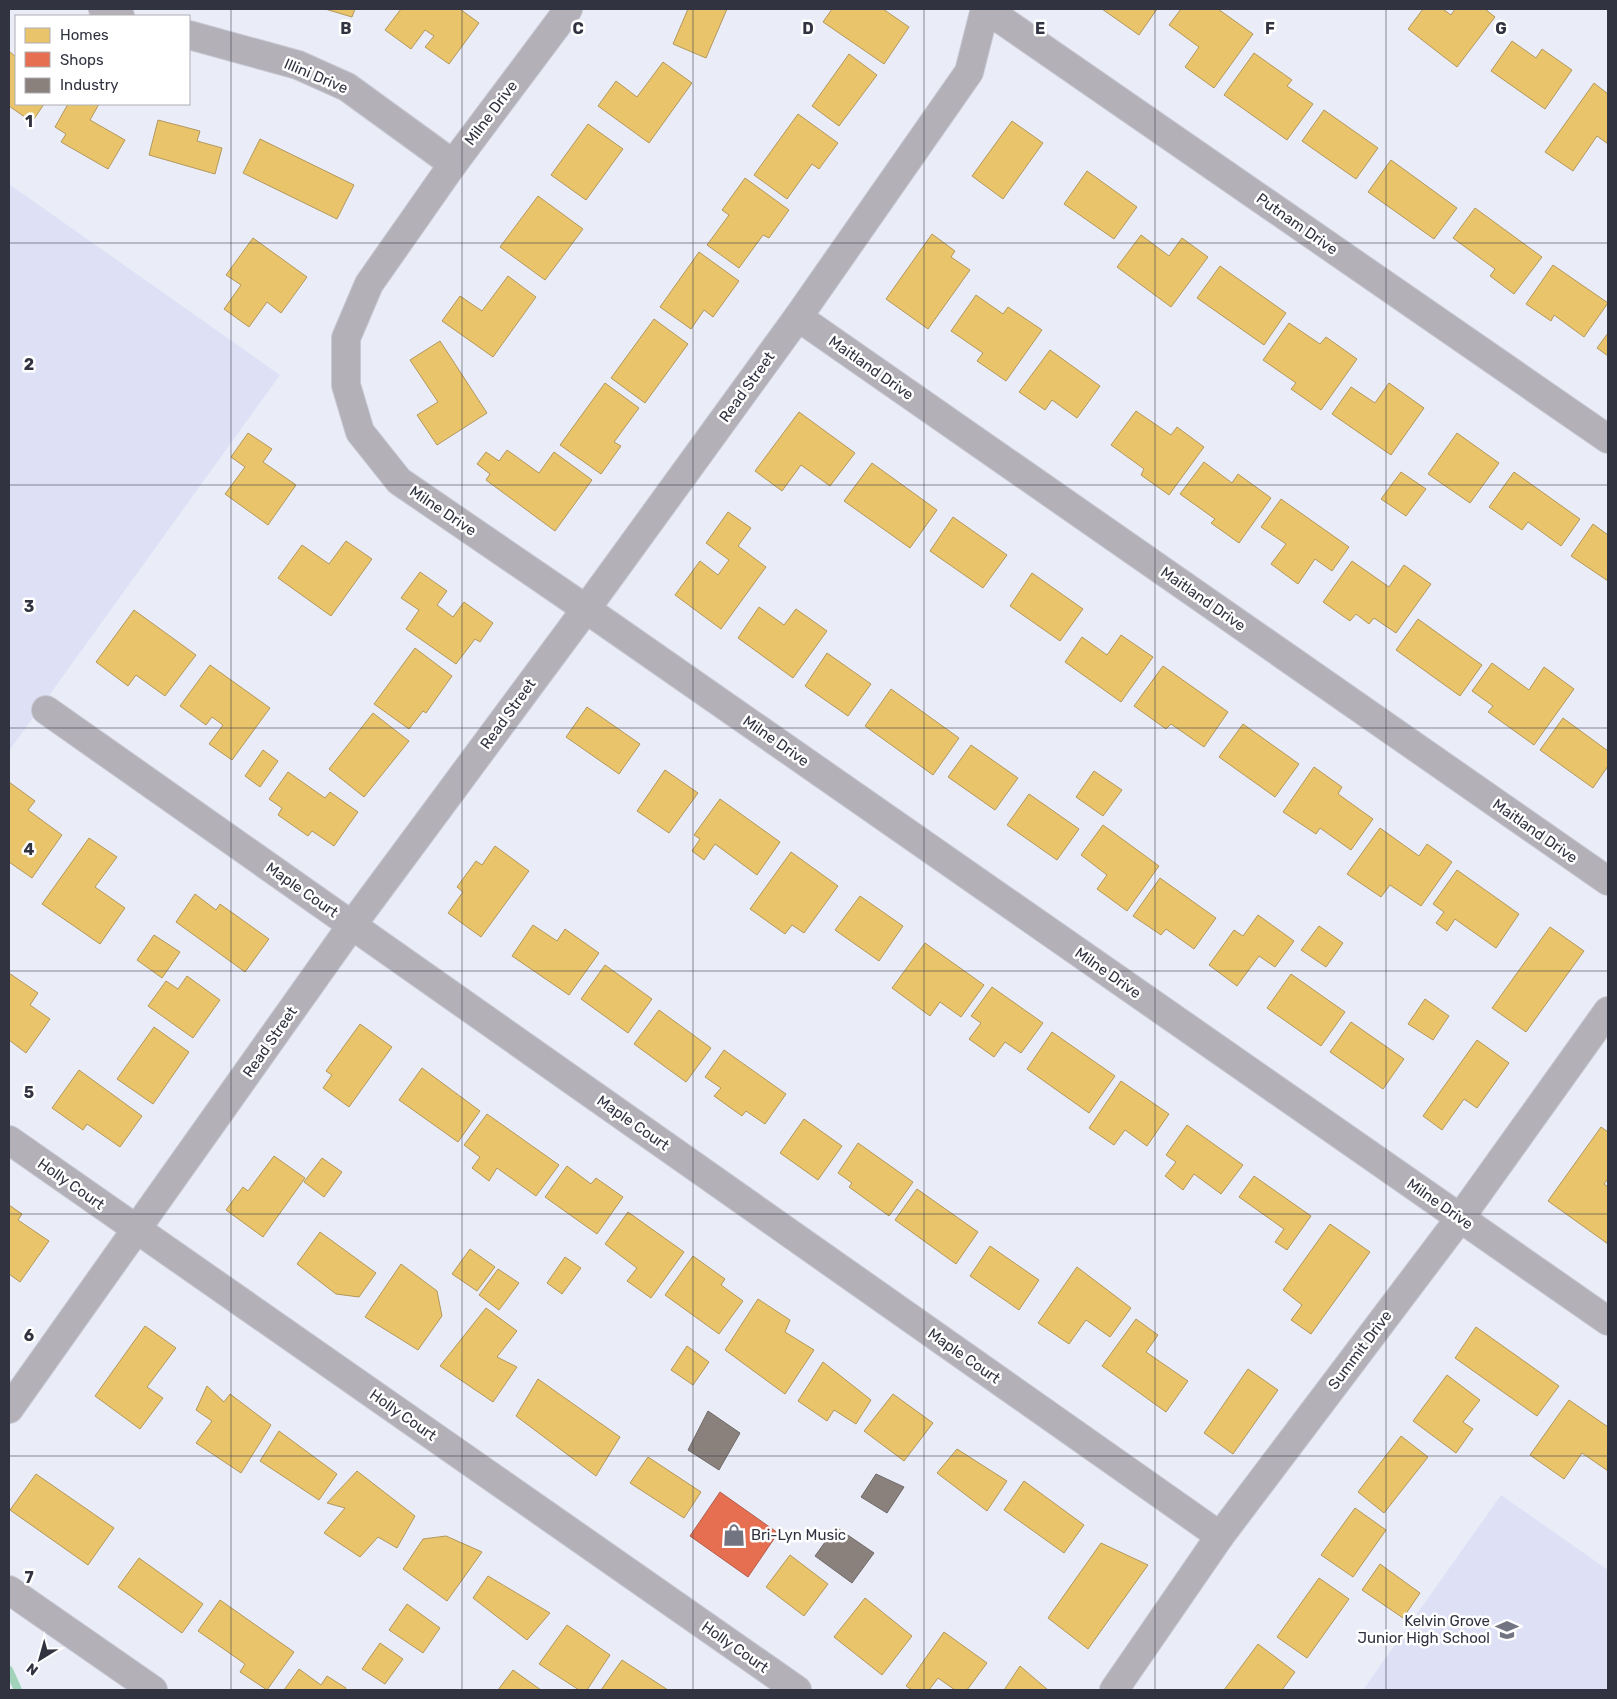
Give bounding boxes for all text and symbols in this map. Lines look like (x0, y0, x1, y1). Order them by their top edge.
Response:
legend (15, 15, 190, 105)
text: B (340, 19, 352, 38)
text: C (572, 19, 584, 38)
text: D (802, 19, 814, 38)
text: E (1035, 19, 1045, 38)
text: F (1265, 19, 1275, 38)
text: G (1495, 19, 1507, 38)
text: Homes (60, 26, 109, 44)
text: Shops (60, 51, 104, 69)
street label: Illini Drive (281, 55, 351, 97)
text: Industry (60, 76, 119, 94)
street label: Milne Drive (461, 77, 521, 149)
text: 1 (25, 112, 33, 131)
street label: Putnam Drive (1253, 189, 1341, 259)
street label: Maitland Drive (825, 332, 917, 404)
street label: Read Street (716, 348, 779, 426)
text: 2 (24, 355, 34, 374)
street label: Milne Drive (406, 482, 480, 540)
street label: Maitland Drive (1157, 563, 1249, 635)
text: 3 (24, 597, 34, 616)
street label: Read Street (477, 675, 540, 753)
street label: Milne Drive (740, 712, 812, 770)
street label: Maitland Drive (1489, 795, 1581, 867)
text: 4 (24, 840, 35, 859)
street label: Maple Court (262, 859, 342, 922)
street label: Milne Drive (1072, 944, 1144, 1002)
street label: Read Street (239, 1003, 301, 1081)
text: 5 (24, 1083, 34, 1102)
street label: Maple Court (593, 1092, 673, 1155)
street label: Holly Court (34, 1154, 108, 1214)
street label: Milne Drive (1404, 1175, 1476, 1233)
street label: Summit Drive (1324, 1307, 1396, 1393)
street label: Maple Court (924, 1325, 1004, 1388)
text: 6 (24, 1326, 34, 1345)
street label: Holly Court (366, 1385, 440, 1445)
shop icon: Bri-Lyn Music (721, 1522, 747, 1548)
place label: Bri-Lyn Music (751, 1526, 846, 1544)
text: 7 (24, 1568, 34, 1587)
place label: Kelvin Grove Junior High School (1357, 1612, 1490, 1647)
street label: Holly Court (698, 1617, 772, 1677)
school or university icon: Kelvin Grove Junior High School (1494, 1617, 1520, 1643)
north arrow (15, 1634, 65, 1684)
text: N (23, 1659, 42, 1679)

